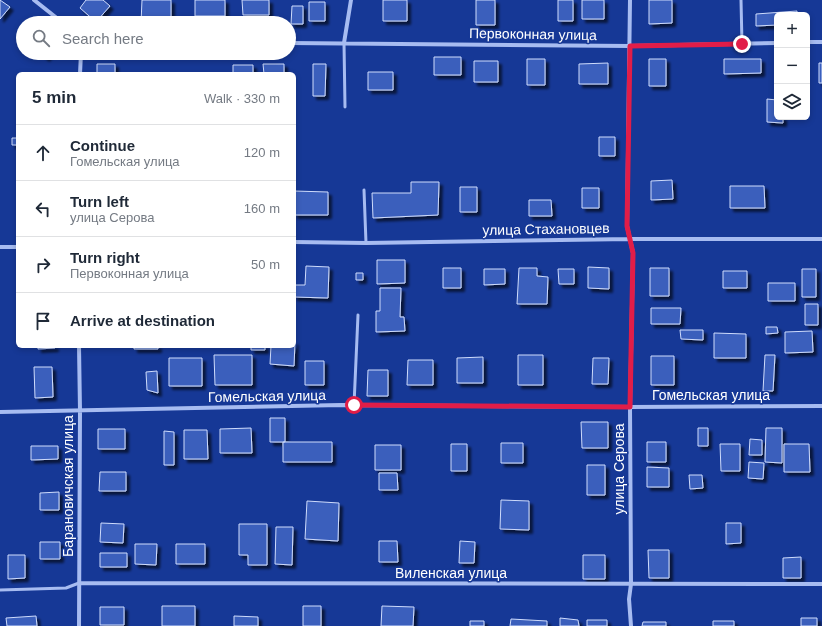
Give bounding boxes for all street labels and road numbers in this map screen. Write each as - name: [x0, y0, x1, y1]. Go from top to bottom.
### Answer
- street label: Первоконная улица: [469, 25, 597, 43]
- street label: улица Стахановцев: [482, 220, 610, 238]
- street label: Гомельская улица: [208, 387, 326, 405]
- street label: Гомельская улица: [652, 387, 770, 403]
- street label: Барановичская улица: [60, 415, 76, 557]
- street label: улица Серова: [611, 423, 627, 514]
- street label: Виленская улица: [395, 565, 507, 581]

